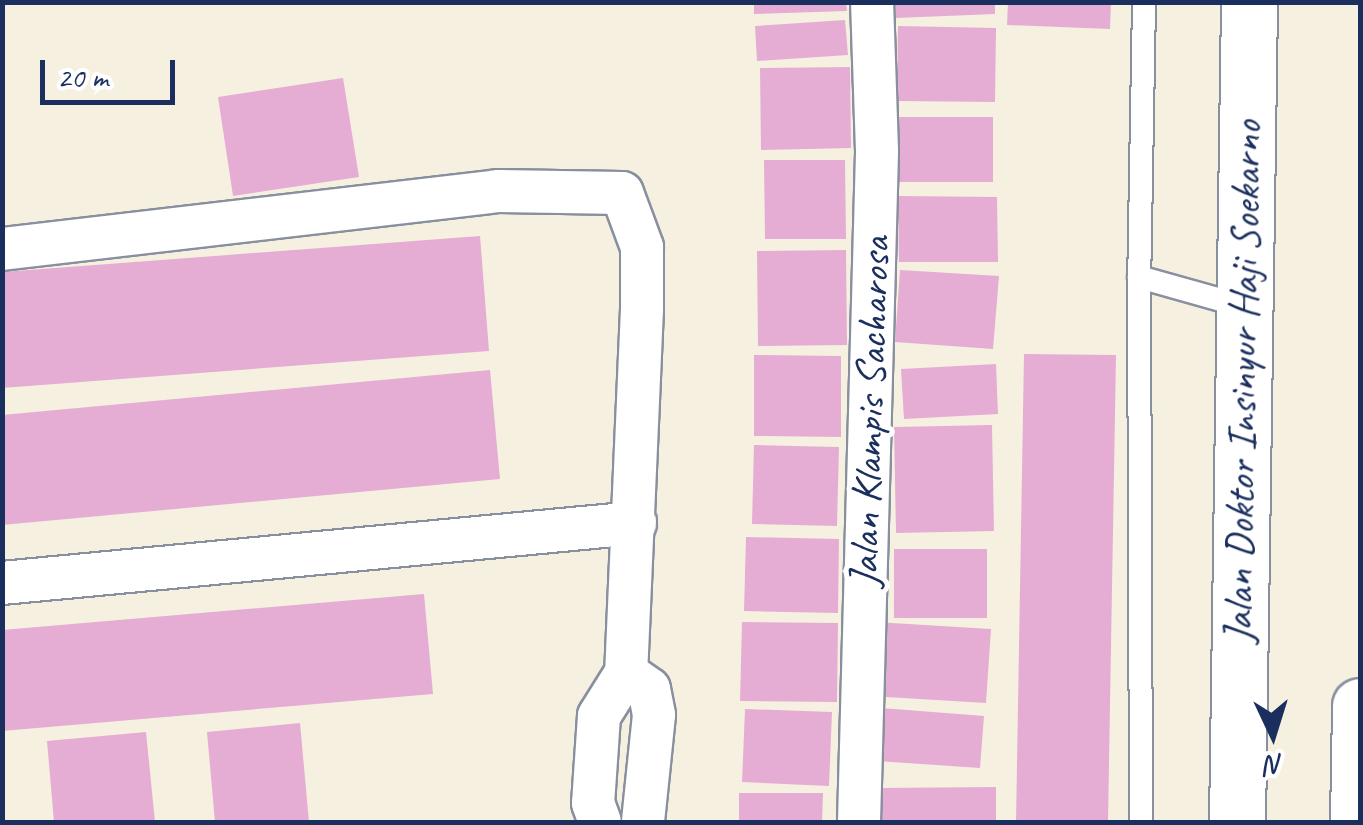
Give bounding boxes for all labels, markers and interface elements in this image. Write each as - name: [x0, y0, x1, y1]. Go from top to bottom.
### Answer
- scale bar: [45, 40, 180, 102]
- text: 20 m: [57, 58, 108, 96]
- street label: Jalan Doktor Insinyur Haji Soekarno: [1213, 120, 1273, 644]
- street label: Jalan Klampis Sacharosa: [839, 233, 901, 591]
- north arrow: [1223, 685, 1323, 785]
- text: N: [1265, 747, 1285, 783]

